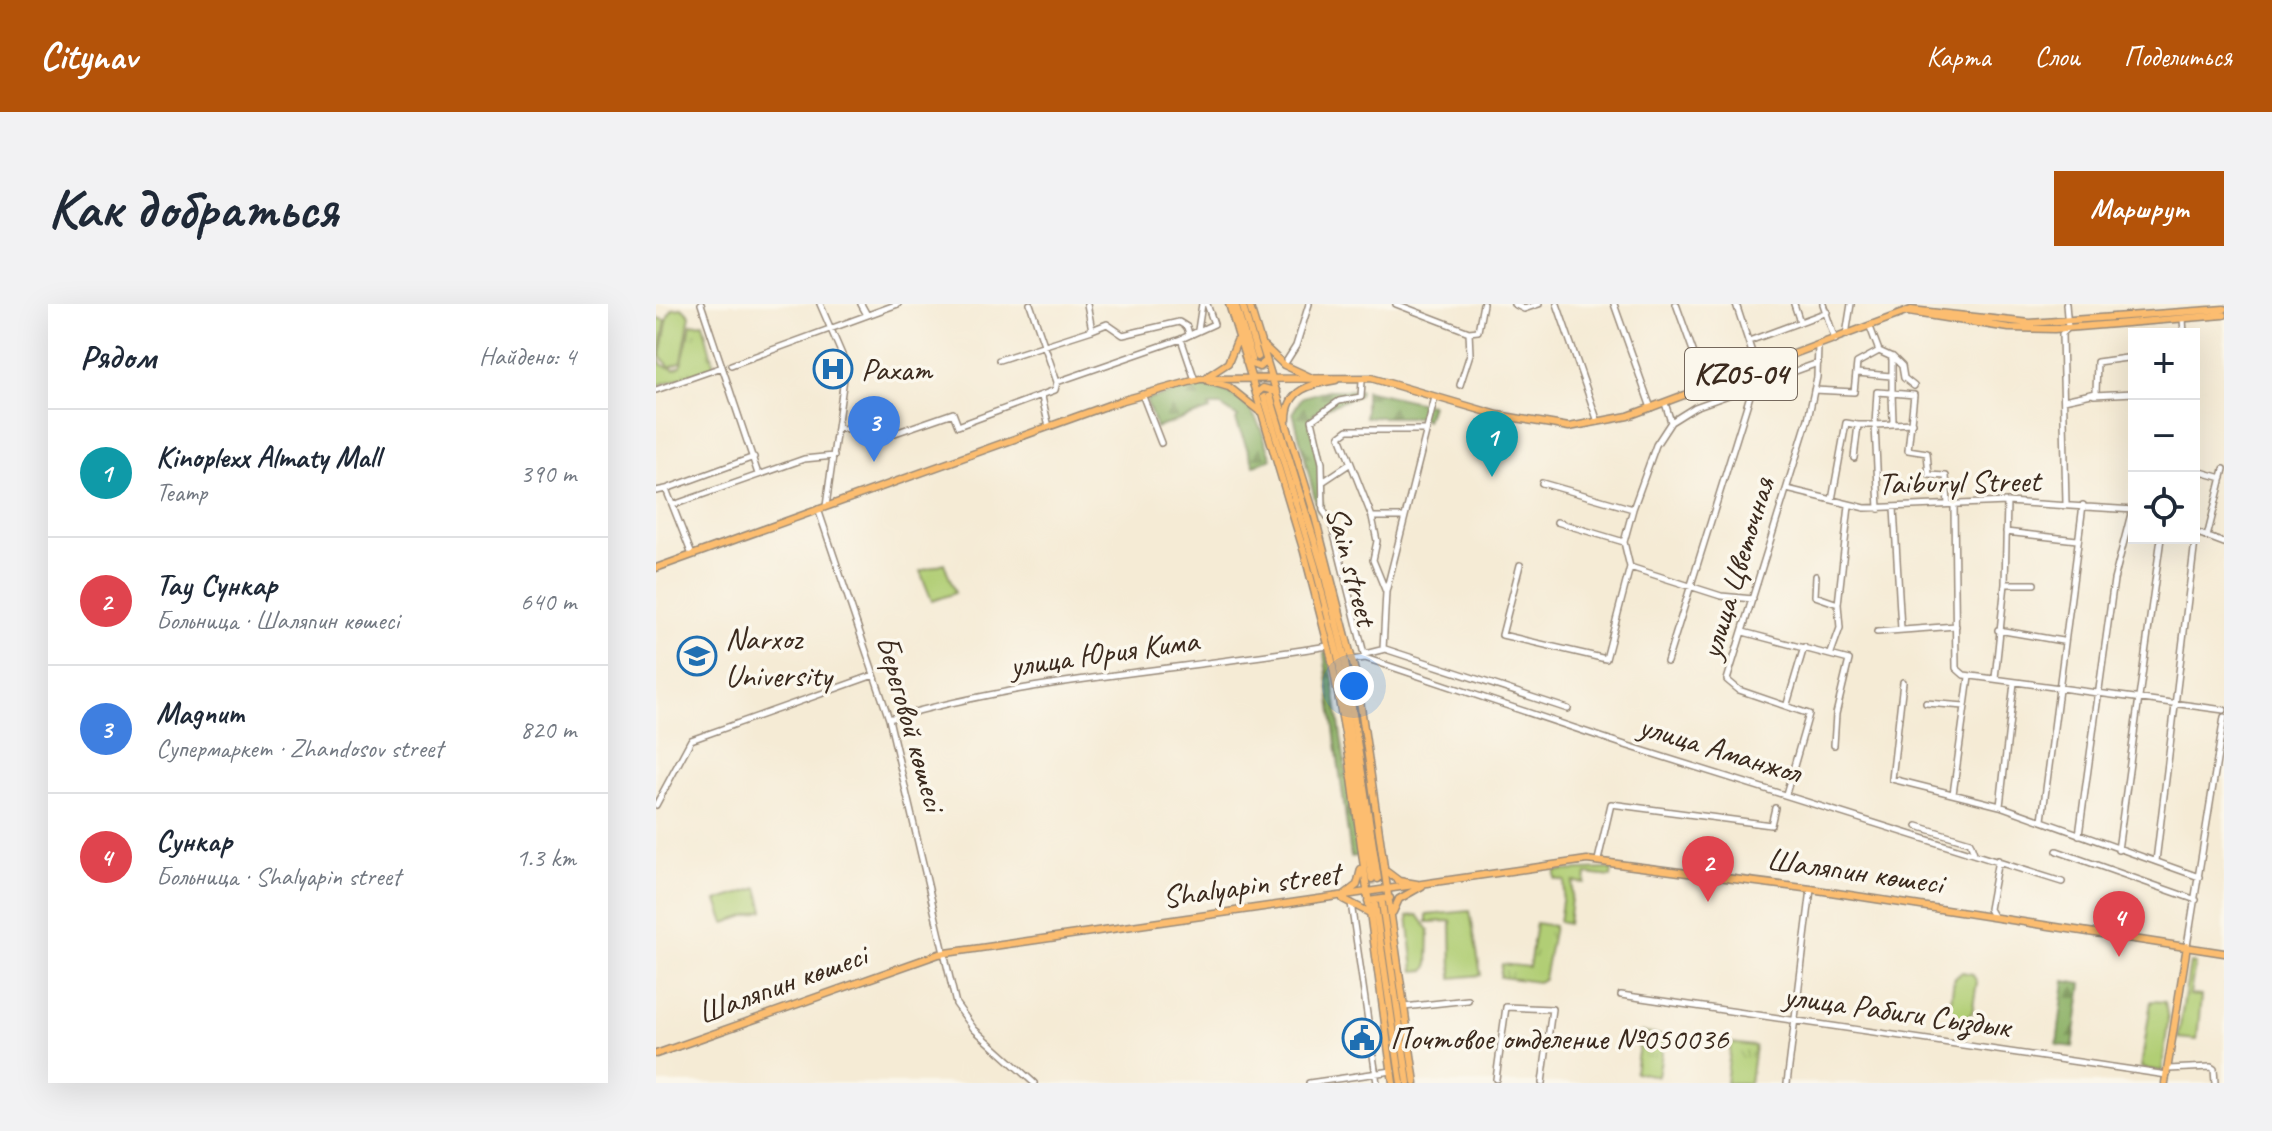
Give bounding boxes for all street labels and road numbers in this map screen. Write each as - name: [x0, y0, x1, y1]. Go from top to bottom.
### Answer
- road number: KZ05-04: [1685, 348, 1797, 400]
- street label: Taiburyl Street: [1878, 460, 2044, 504]
- street label: улица Цветочная: [1689, 471, 1784, 666]
- street label: Sain street: [1316, 502, 1388, 633]
- street label: улица Юрия Кима: [1005, 619, 1203, 687]
- street label: Береговой көшесі: [866, 630, 957, 819]
- street label: улица Аманжол: [1633, 704, 1808, 794]
- street label: Шаляпин көшесі: [1764, 838, 1950, 904]
- street label: Shalyapin street: [1160, 852, 1347, 918]
- street label: Шаляпин көшесі: [692, 933, 876, 1034]
- street label: улица Рабиги Сыздык: [1779, 975, 2016, 1048]

